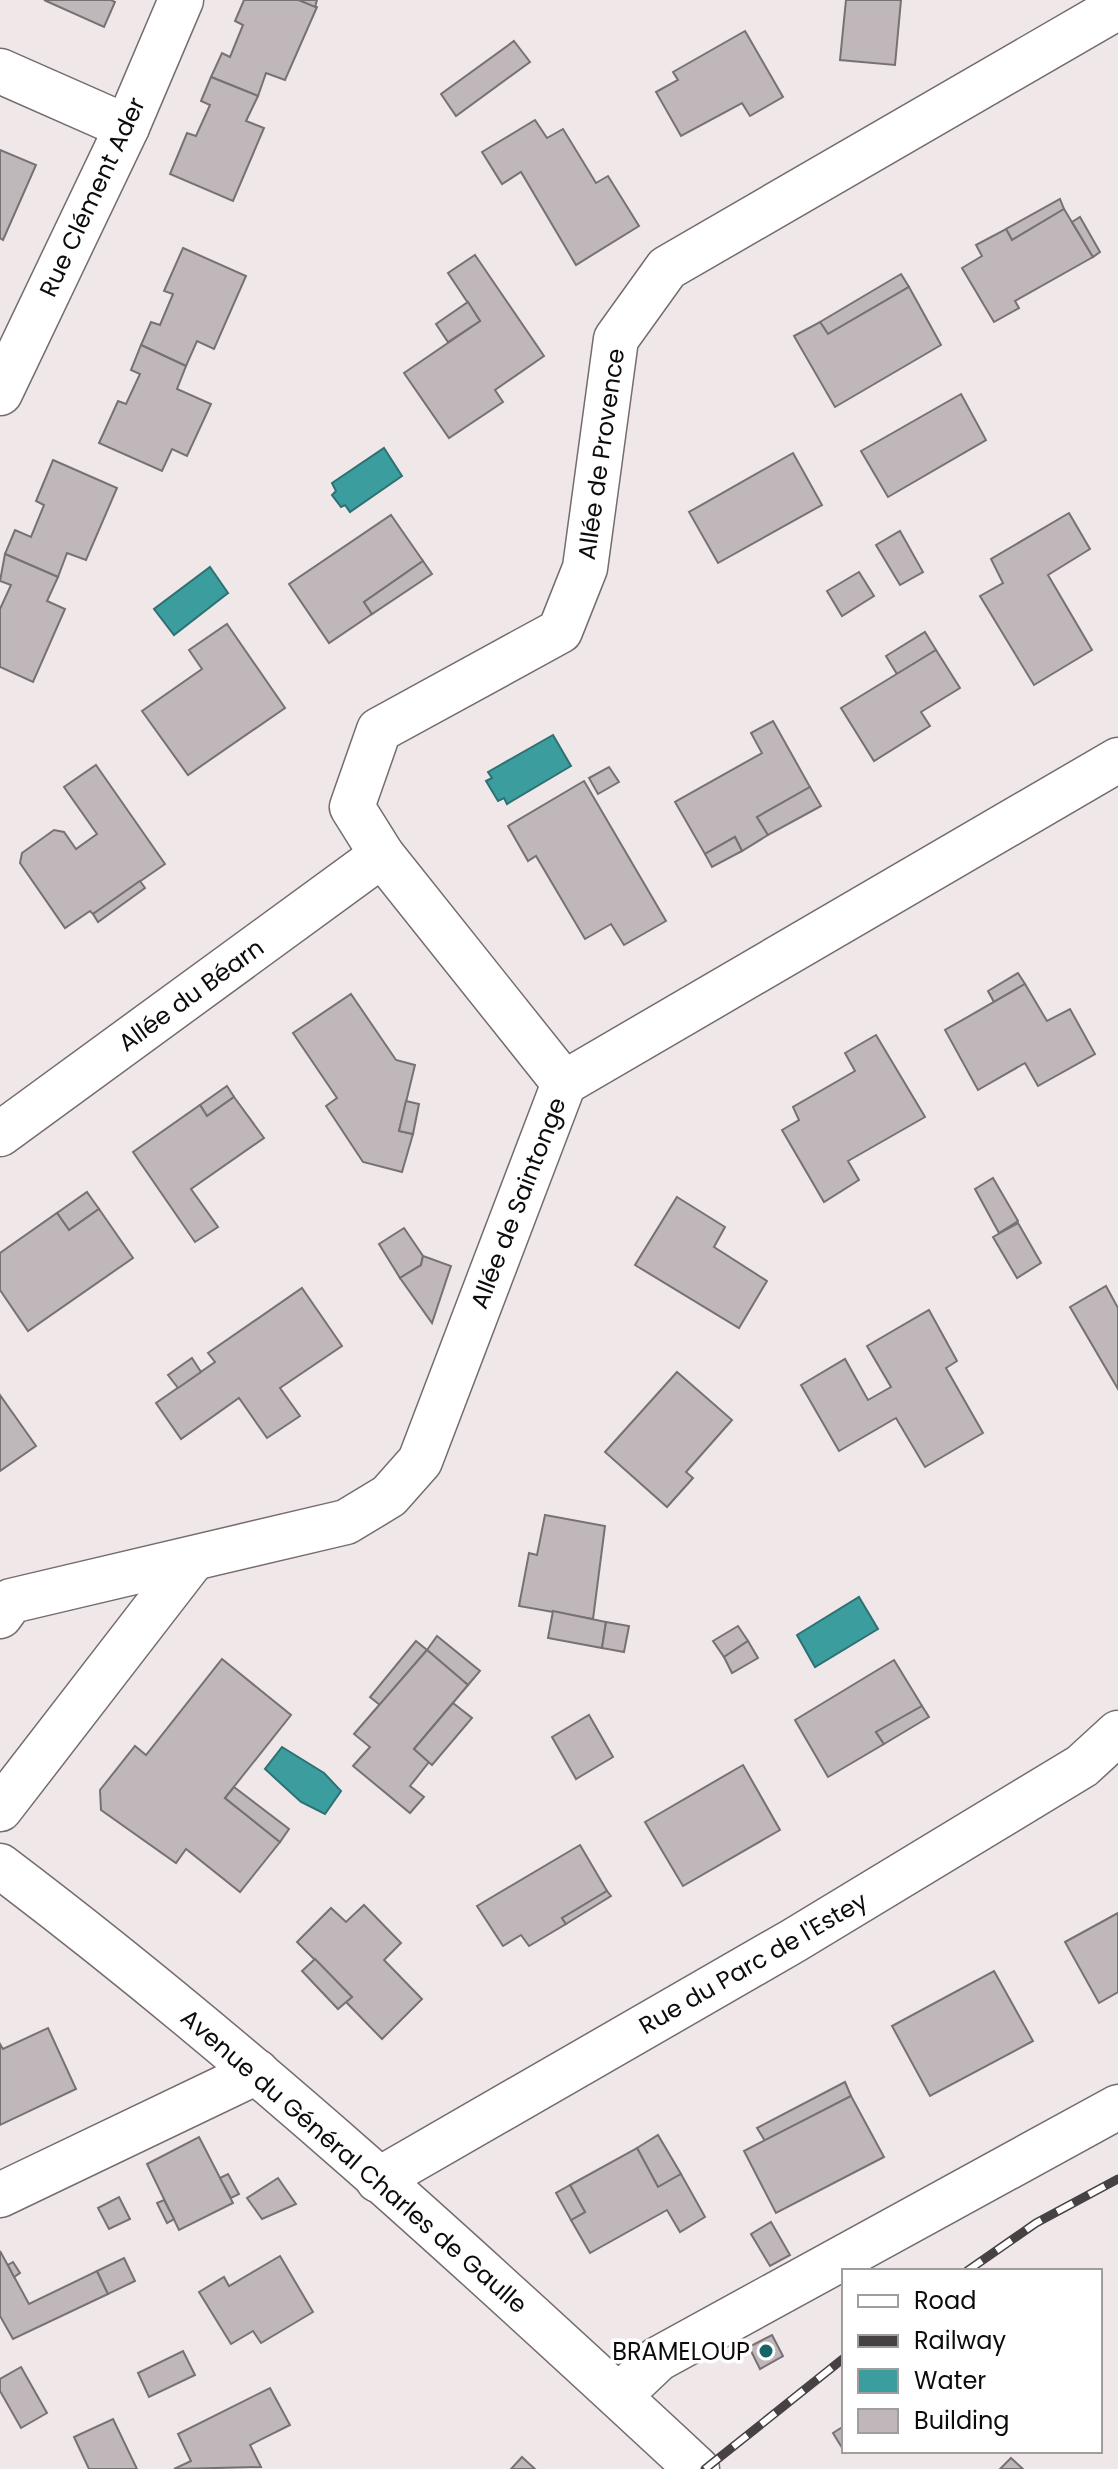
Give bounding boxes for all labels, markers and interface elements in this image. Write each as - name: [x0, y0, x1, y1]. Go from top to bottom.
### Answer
- street label: Rue Clément Ader: [31, 92, 153, 302]
- street label: Allée de Provence: [570, 346, 632, 562]
- street label: Allée du Béarn: [112, 931, 270, 1059]
- street label: Allée de Saintonge: [462, 1093, 574, 1313]
- street label: Rue du Parc de l'Estey: [633, 1884, 874, 2042]
- street label: Avenue du Général Charles de Gaulle: [174, 2001, 534, 2321]
- legend: [842, 2269, 1102, 2453]
- text: Road: [914, 2284, 976, 2317]
- text: Railway: [914, 2324, 1007, 2357]
- place label: BRAMELOUP: [612, 2335, 750, 2368]
- marker: BRAMELOUP: [757, 2342, 775, 2360]
- text: Water: [914, 2364, 986, 2397]
- text: Building: [914, 2404, 1010, 2437]

